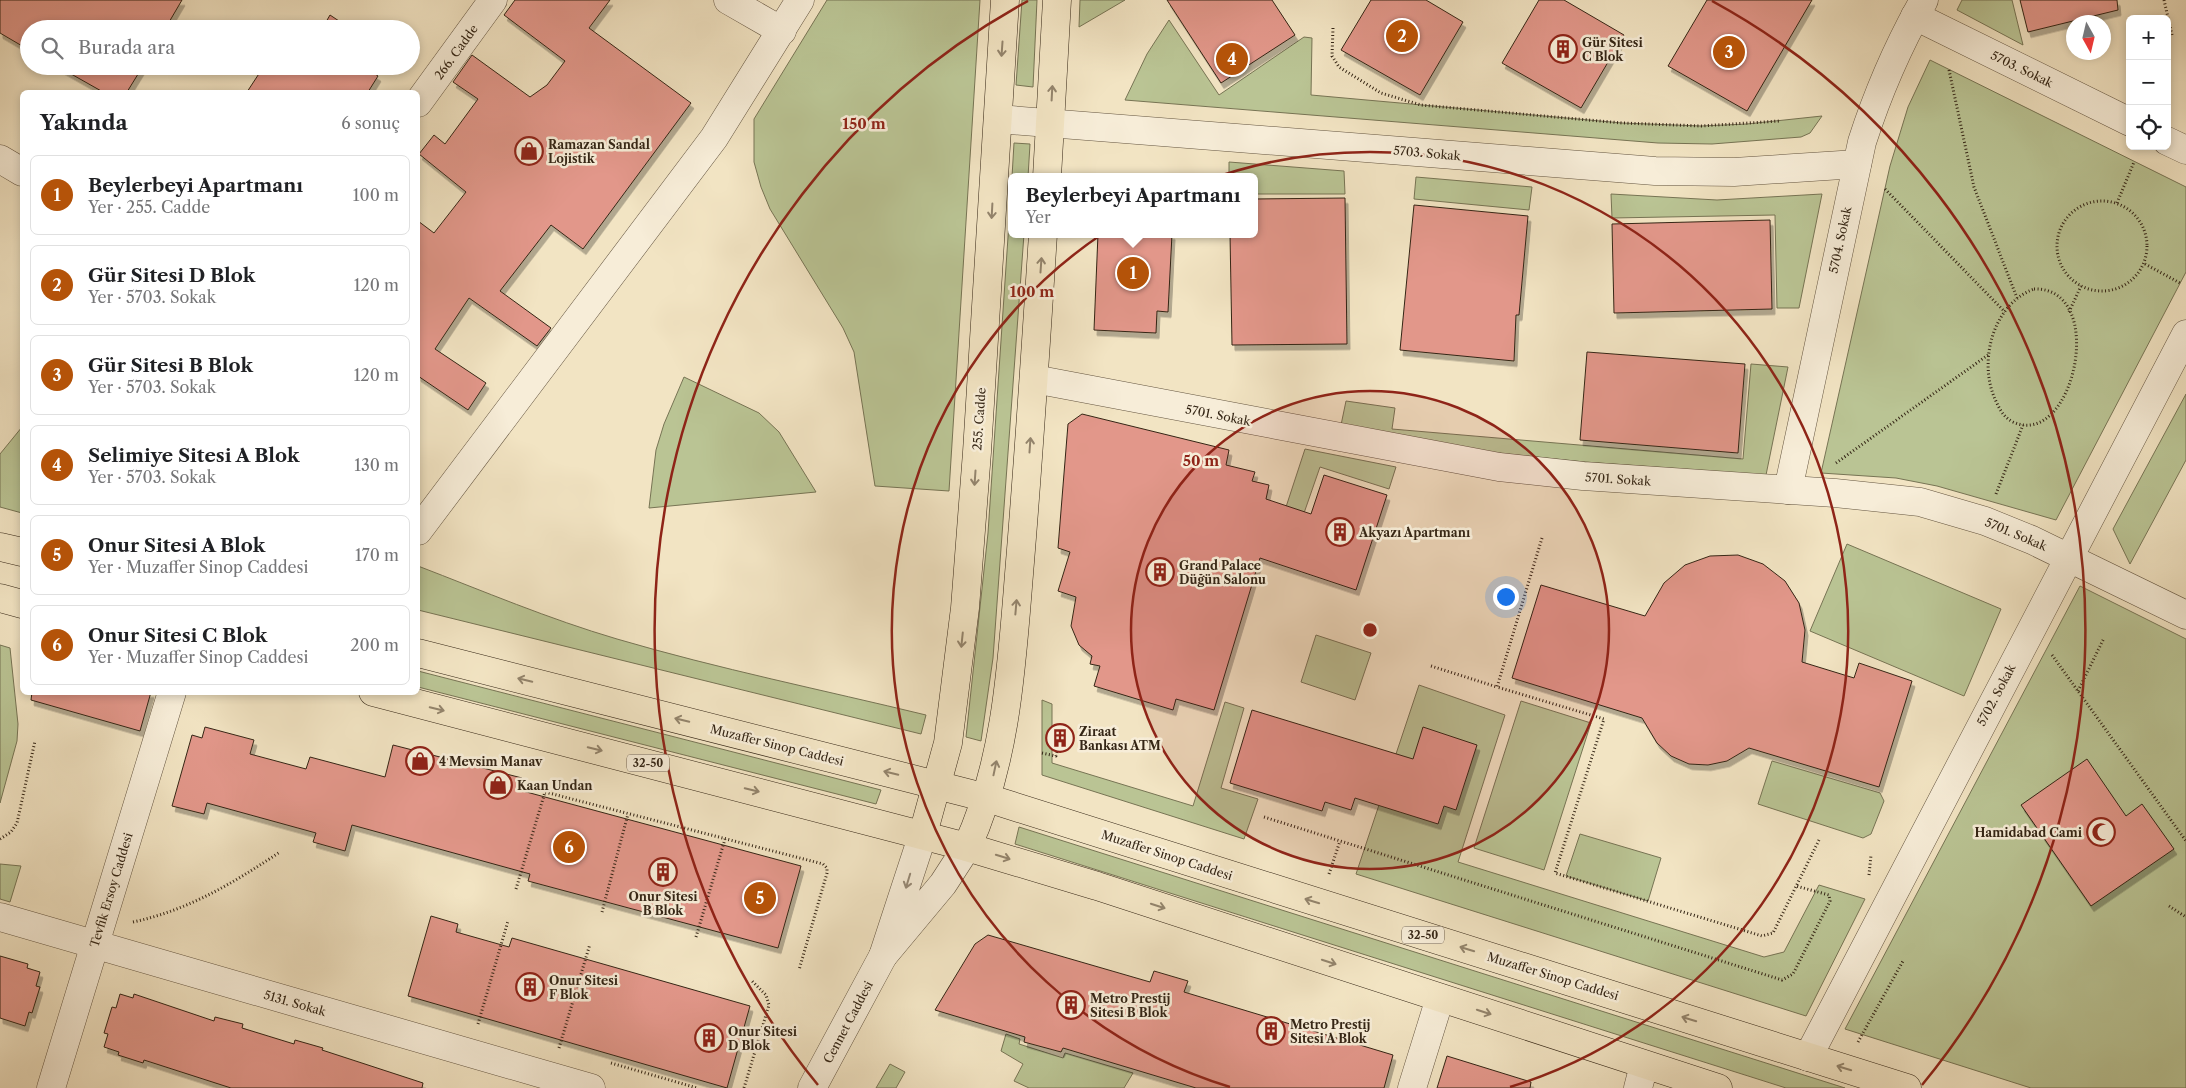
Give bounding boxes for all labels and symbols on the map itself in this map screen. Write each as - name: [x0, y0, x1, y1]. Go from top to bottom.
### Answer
- north arrow: [2066, 15, 2111, 60]
- pin: 2: [1386, 17, 1418, 55]
- street label: 266. Cadde: [431, 21, 481, 82]
- pin: 3: [1713, 33, 1745, 71]
- building icon: Gür Sitesi C Blok: [1548, 34, 1578, 64]
- place label: Gür Sitesi C Blok: [1582, 35, 1643, 64]
- one-way arrow: [997, 40, 1007, 56]
- pin: 4: [1216, 40, 1248, 78]
- street label: 5703. Sokak: [1988, 47, 2057, 91]
- one-way arrow: [1047, 85, 1056, 101]
- text: 150 m: [842, 114, 886, 133]
- shop icon: Ramazan Sandal Lojistik: [514, 136, 544, 166]
- place label: Ramazan Sandal Lojistik: [548, 137, 650, 166]
- street label: 5703. Sokak: [1393, 143, 1462, 164]
- one-way arrow: [987, 203, 996, 219]
- street label: 5704. Sokak: [1826, 204, 1855, 275]
- pin: 1: [1117, 254, 1149, 292]
- one-way arrow: [1037, 258, 1046, 274]
- text: 100 m: [1010, 282, 1054, 301]
- street label: 255. Cadde: [969, 387, 989, 451]
- street label: 5701. Sokak: [1184, 401, 1253, 429]
- one-way arrow: [1025, 437, 1034, 453]
- text: 50 m: [1183, 451, 1219, 470]
- street label: 5701. Sokak: [1585, 469, 1652, 489]
- one-way arrow: [971, 470, 980, 486]
- street label: 5701. Sokak: [1983, 514, 2050, 554]
- building icon: Akyazı Apartmanı: [1325, 517, 1355, 547]
- place label: Akyazı Apartmanı: [1358, 525, 1471, 540]
- building icon: Grand Palace Düğün Salonu: [1145, 557, 1175, 587]
- place label: Grand Palace Düğün Salonu: [1179, 558, 1266, 587]
- your location: [1493, 584, 1519, 610]
- one-way arrow: [1012, 599, 1021, 615]
- centre of rings: [1361, 621, 1379, 639]
- one-way arrow: [957, 631, 967, 647]
- street label: 5702. Sokak: [1973, 661, 2019, 728]
- one-way arrow: [517, 675, 533, 684]
- one-way arrow: [429, 705, 445, 714]
- one-way arrow: [675, 715, 691, 724]
- street label: Muzaffer Sinop Caddesi: [709, 721, 846, 769]
- building icon: Ziraat Bankası ATM: [1045, 723, 1075, 753]
- place label: Ziraat Bankası ATM: [1079, 724, 1161, 753]
- one-way arrow: [586, 745, 602, 754]
- shop icon: 4 Mevsim Manav: [405, 746, 435, 776]
- place label: 4 Mevsim Manav: [439, 754, 543, 769]
- road number: 32-50: [627, 754, 669, 771]
- one-way arrow: [991, 760, 1000, 776]
- one-way arrow: [883, 768, 899, 778]
- shop icon: Kaan Undan: [483, 770, 513, 800]
- place label: Kaan Undan: [517, 778, 593, 793]
- one-way arrow: [744, 785, 760, 795]
- mosque icon: Hamidabad Cami: [2086, 817, 2116, 847]
- place label: Hamidabad Cami: [1974, 825, 2083, 840]
- street label: Muzaffer Sinop Caddesi: [1100, 827, 1235, 883]
- pin: 6: [553, 828, 585, 866]
- street label: Tevfik Ersoy Caddesi: [86, 831, 136, 949]
- one-way arrow: [995, 853, 1011, 863]
- building icon: Onur Sitesi B Blok: [648, 857, 678, 887]
- one-way arrow: [902, 872, 912, 888]
- pin: 5: [744, 879, 776, 917]
- place label: Onur Sitesi B Blok: [629, 889, 698, 918]
- one-way arrow: [1305, 895, 1321, 905]
- one-way arrow: [1150, 902, 1165, 911]
- road number: 32-50: [1402, 926, 1444, 944]
- one-way arrow: [1460, 944, 1476, 954]
- street label: Muzaffer Sinop Caddesi: [1485, 949, 1621, 1003]
- one-way arrow: [1321, 957, 1337, 967]
- building icon: Onur Sitesi F Blok: [515, 972, 545, 1002]
- place label: Onur Sitesi F Blok: [549, 973, 619, 1002]
- street label: Cennet Caddesi: [820, 978, 876, 1066]
- street label: 5131. Sokak: [262, 987, 329, 1019]
- building icon: Metro Prestij Sitesi B Blok: [1056, 990, 1086, 1020]
- place label: Metro Prestij Sitesi B Blok: [1090, 991, 1171, 1020]
- one-way arrow: [1475, 1008, 1491, 1017]
- one-way arrow: [1682, 1014, 1698, 1023]
- building icon: Metro Prestij Sitesi A Blok: [1256, 1016, 1286, 1046]
- place label: Metro Prestij Sitesi A Blok: [1290, 1017, 1371, 1046]
- building icon: Onur Sitesi D Blok: [694, 1023, 724, 1053]
- place label: Onur Sitesi D Blok: [728, 1024, 798, 1053]
- one-way arrow: [1837, 1063, 1853, 1072]

